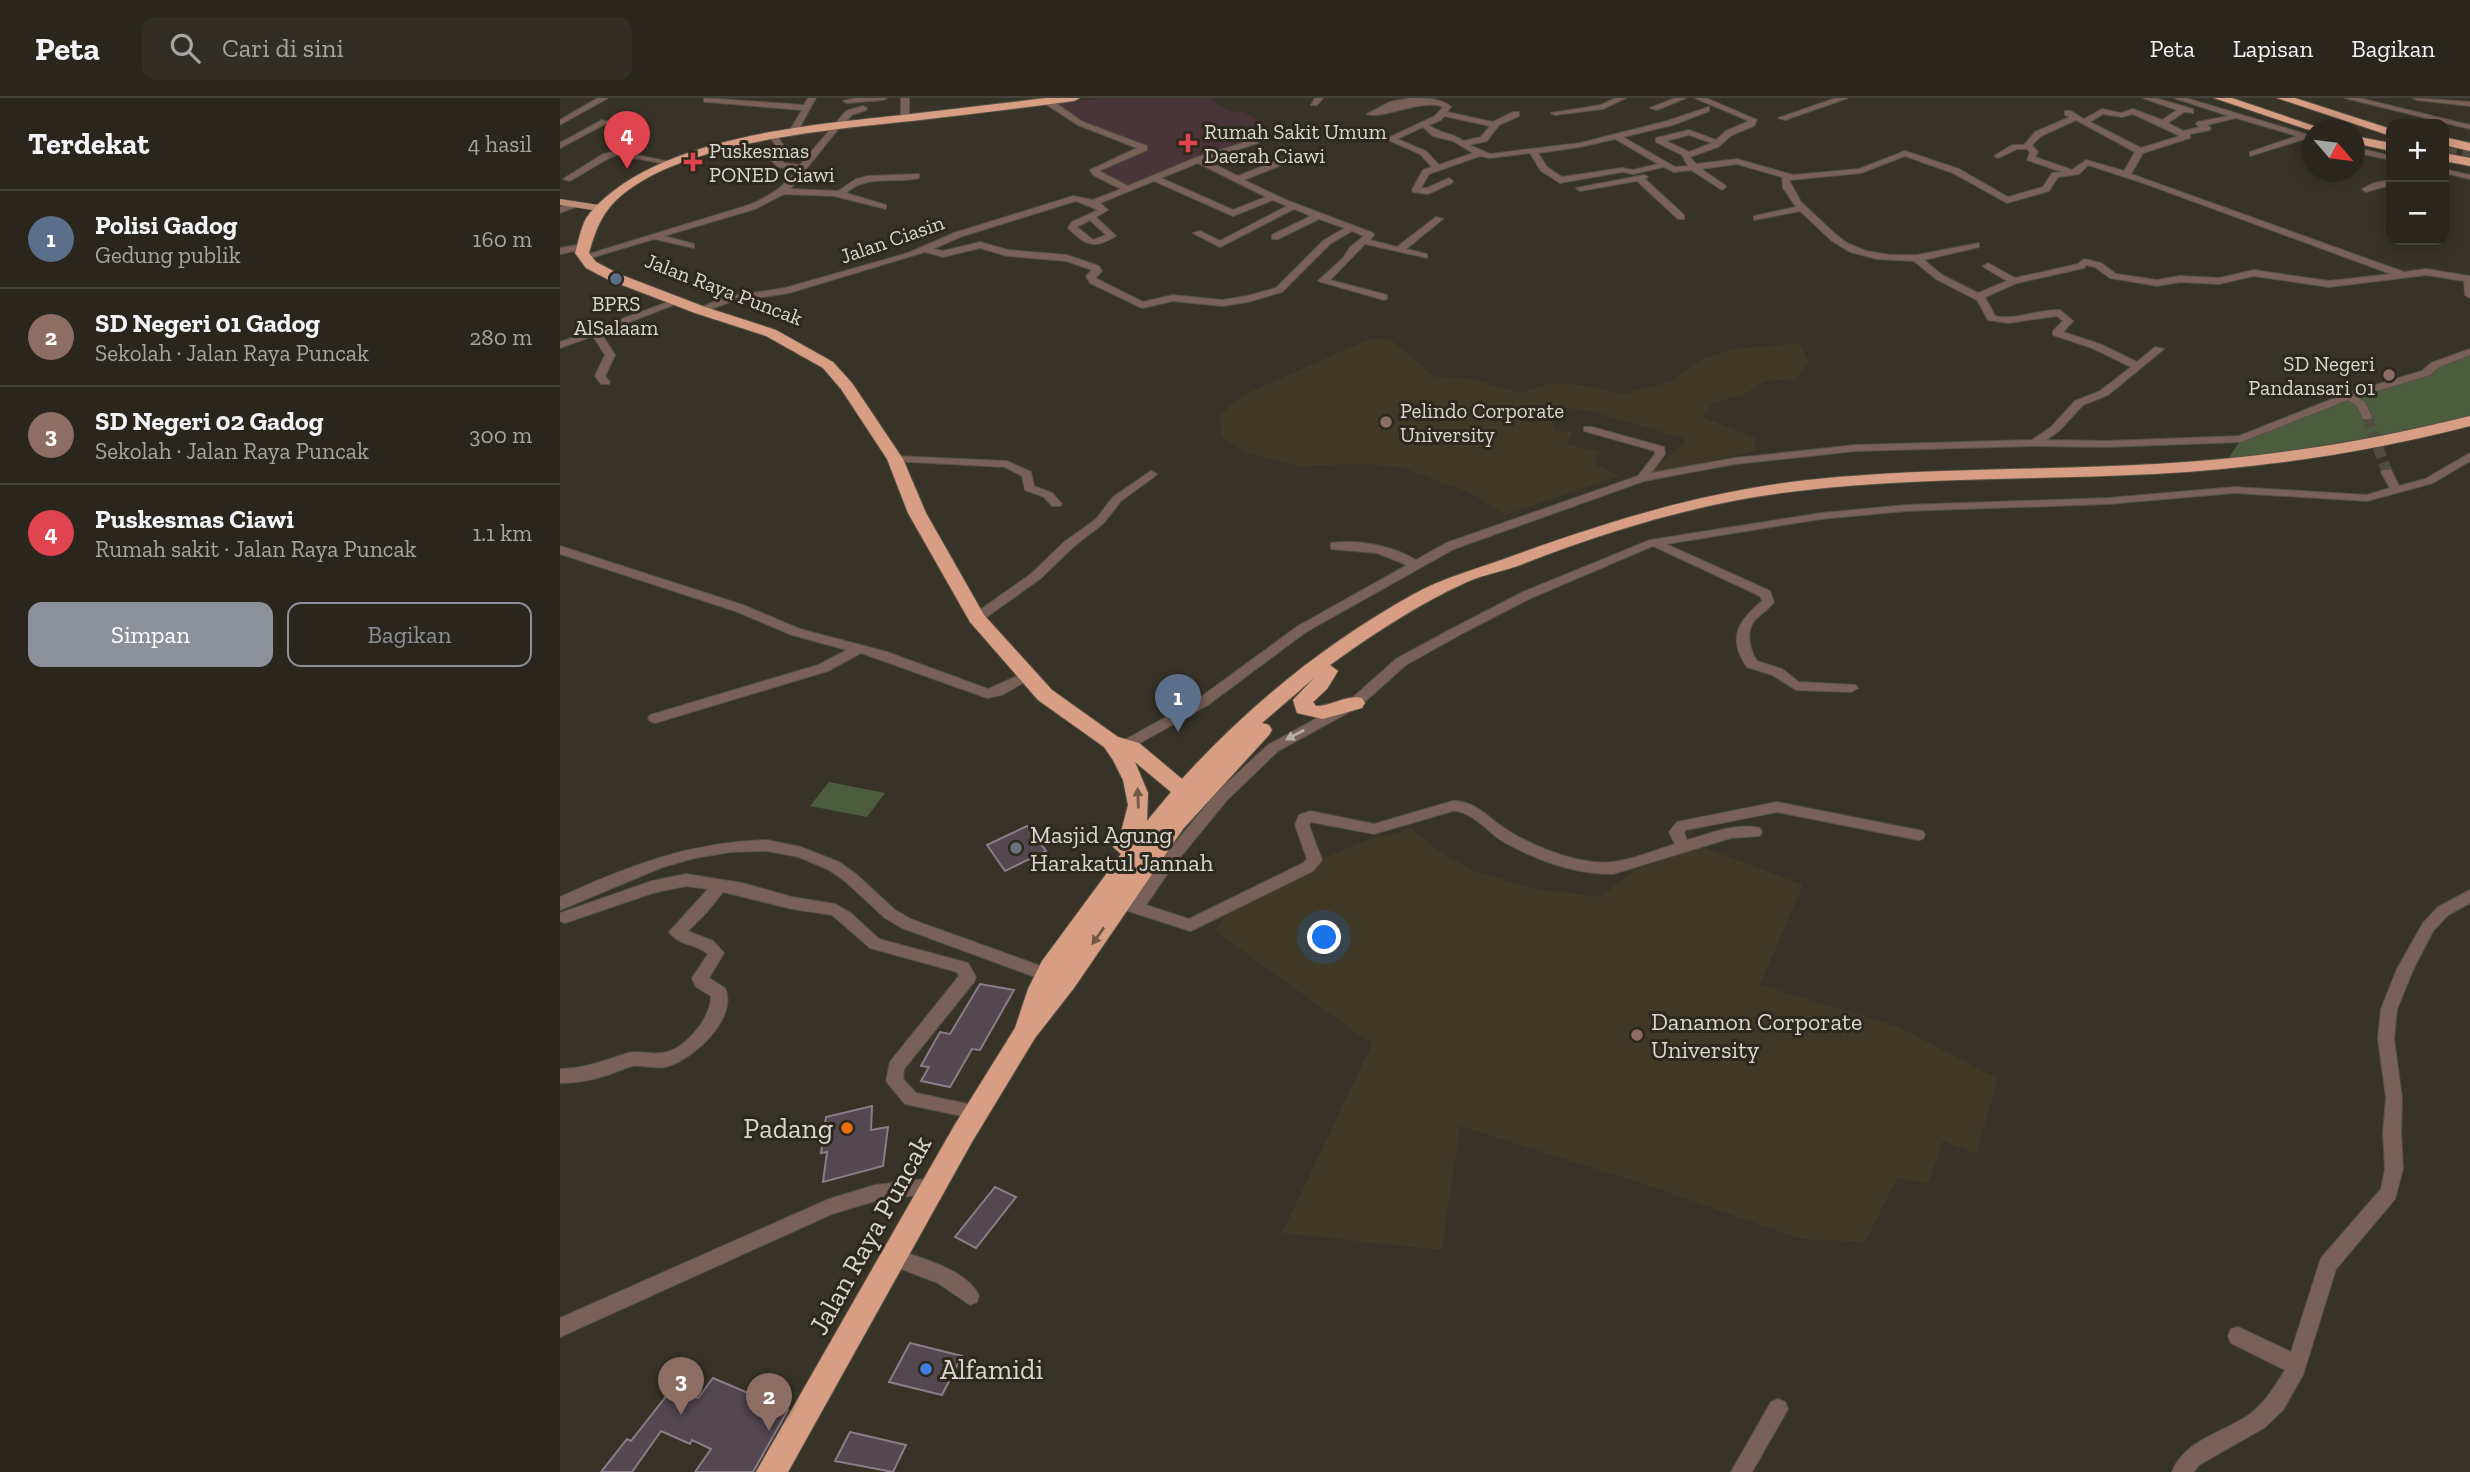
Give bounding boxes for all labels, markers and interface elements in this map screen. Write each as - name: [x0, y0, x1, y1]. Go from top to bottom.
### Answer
- search box: [142, 17, 632, 80]
- text: Peta: [35, 29, 100, 68]
- icon: search: [166, 29, 204, 67]
- text: Cari di sini: [222, 32, 344, 64]
- text: Peta: [2150, 34, 2195, 63]
- text: Lapisan: [2233, 34, 2313, 63]
- text: Bagikan: [2351, 34, 2435, 63]
- pin: 4: [604, 111, 650, 169]
- place label: Rumah Sakit Umum Daerah Ciawi: [1204, 119, 1387, 168]
- north arrow: [2302, 119, 2365, 182]
- map controls: [2386, 119, 2449, 245]
- button: +: [2386, 119, 2449, 182]
- text: Terdekat: [28, 126, 149, 162]
- text: 4 hasil: [468, 130, 532, 158]
- marker: Rumah Sakit Umum Daerah Ciawi: [1178, 133, 1198, 153]
- place label: Puskesmas PONED Ciawi: [709, 138, 835, 187]
- marker: Puskesmas PONED Ciawi: [683, 152, 703, 172]
- button: −: [2386, 182, 2449, 245]
- text: Polisi Gadog: [95, 209, 238, 241]
- street label: Jalan Ciasin: [837, 210, 947, 268]
- text: 1: [46, 225, 56, 253]
- text: 160 m: [473, 225, 532, 253]
- text: Gedung publik: [95, 241, 241, 269]
- street label: Jalan Raya Puncak: [642, 247, 806, 331]
- marker: BPRS AlSalaam: [608, 271, 624, 287]
- place label: BPRS AlSalaam: [574, 291, 658, 340]
- text: SD Negeri 01 Gadog: [95, 307, 320, 339]
- text: 2: [45, 323, 57, 351]
- text: 280 m: [469, 323, 532, 351]
- text: Sekolah · Jalan Raya Puncak: [95, 339, 369, 367]
- place label: SD Negeri Pandansari 01: [2248, 351, 2375, 400]
- marker: SD Negeri Pandansari 01: [2381, 367, 2397, 383]
- place label: Pelindo Corporate University: [1400, 398, 1564, 447]
- text: SD Negeri 02 Gadog: [95, 405, 323, 437]
- marker: Pelindo Corporate University: [1378, 414, 1394, 430]
- text: 3: [45, 421, 57, 449]
- text: 300 m: [469, 421, 532, 449]
- text: Sekolah · Jalan Raya Puncak: [95, 437, 369, 465]
- text: Puskesmas Ciawi: [95, 503, 294, 535]
- text: 4: [44, 519, 58, 547]
- text: 1.1 km: [472, 519, 532, 547]
- text: Rumah sakit · Jalan Raya Puncak: [95, 535, 417, 563]
- button: Simpan: [28, 602, 273, 667]
- button: Bagikan: [287, 602, 532, 667]
- pin: 1: [1155, 674, 1201, 732]
- one-way arrow: [1285, 729, 1304, 741]
- one-way arrow: [1132, 787, 1143, 809]
- place label: Masjid Agung Harakatul Jannah: [1030, 820, 1214, 877]
- marker: Masjid Agung Harakatul Jannah: [1008, 840, 1024, 856]
- your location: [1307, 920, 1341, 954]
- one-way arrow: [1092, 926, 1105, 945]
- place label: Danamon Corporate University: [1651, 1007, 1862, 1064]
- marker: Danamon Corporate University: [1629, 1027, 1645, 1043]
- place label: Padang: [743, 1112, 833, 1145]
- marker: Padang: [839, 1120, 855, 1136]
- street label: Jalan Raya Puncak: [802, 1129, 938, 1340]
- place label: Alfamidi: [940, 1353, 1043, 1386]
- pin: 3: [658, 1357, 704, 1415]
- marker: Alfamidi: [918, 1361, 934, 1377]
- pin: 2: [746, 1373, 792, 1431]

